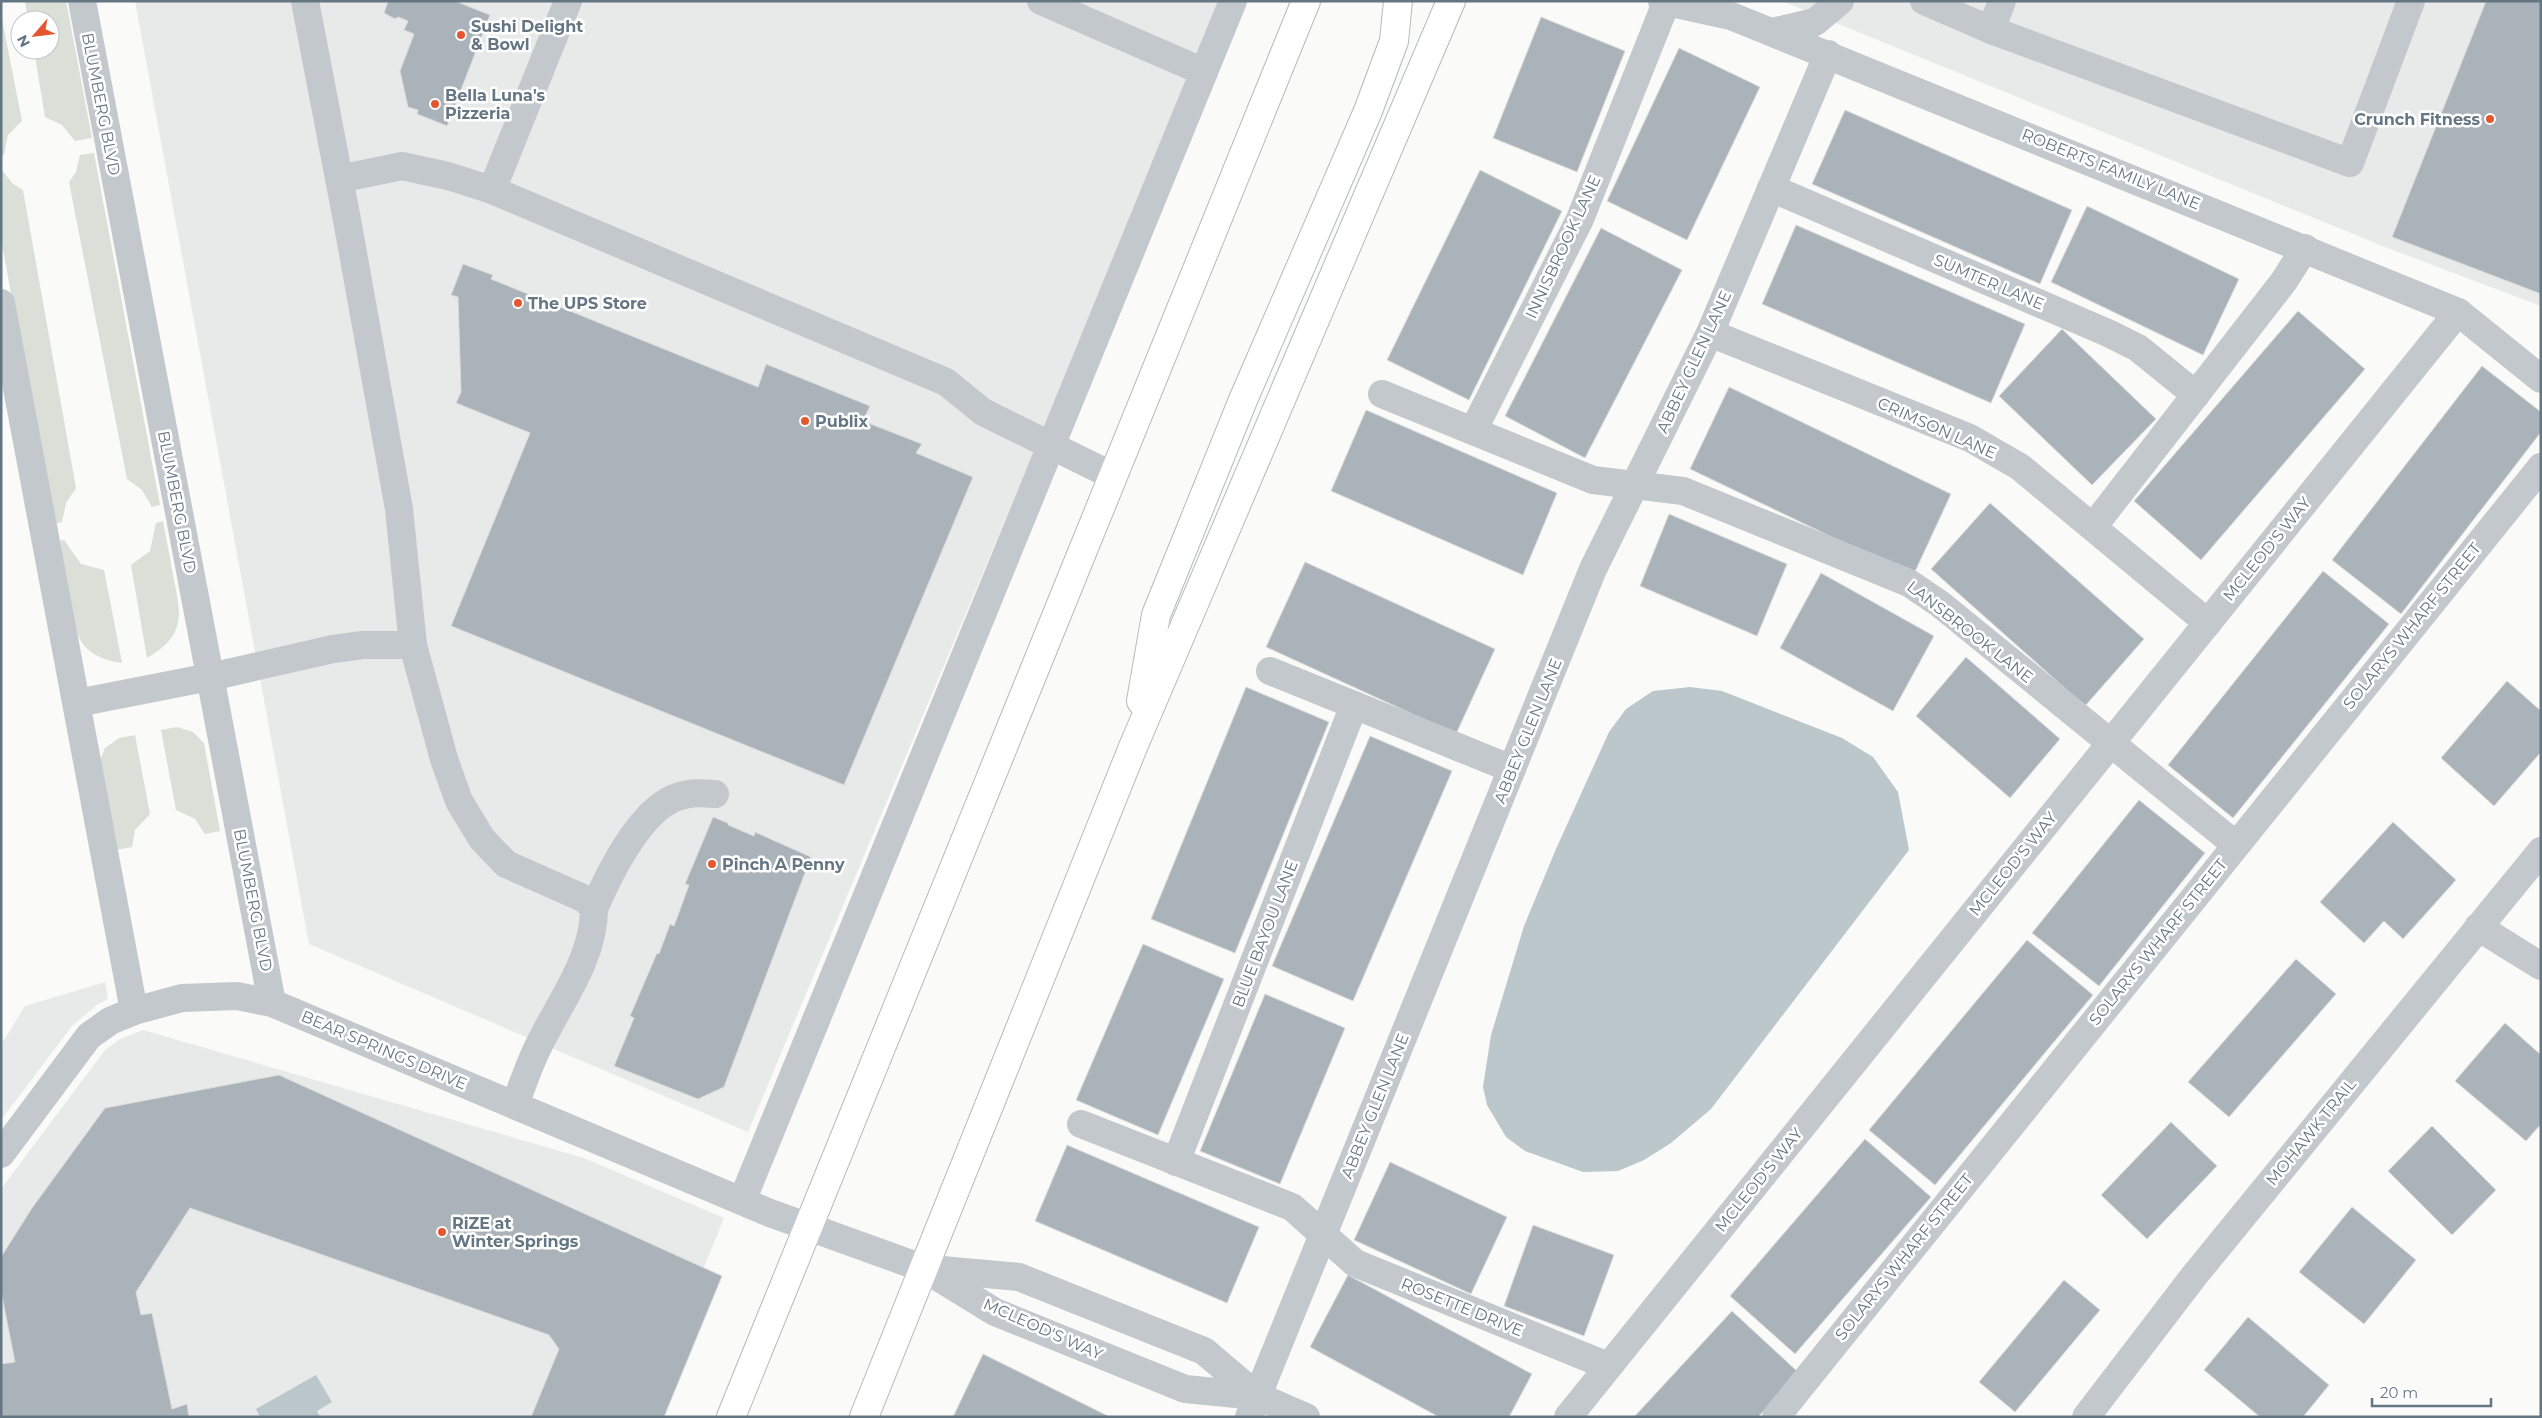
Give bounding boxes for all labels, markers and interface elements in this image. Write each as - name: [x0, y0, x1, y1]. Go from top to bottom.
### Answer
- north arrow: [10, 10, 60, 60]
- place label: Sushi Delight & Bowl: [471, 17, 583, 54]
- marker: Sushi Delight & Bowl: [455, 29, 467, 41]
- street label: BLUMBERG BLVD: [78, 31, 124, 177]
- text: N: [13, 32, 34, 50]
- place label: Bella Luna's Pizzeria: [445, 86, 546, 123]
- marker: Bella Luna's Pizzeria: [429, 98, 441, 110]
- place label: Crunch Fitness: [2354, 110, 2480, 129]
- marker: Crunch Fitness: [2484, 113, 2496, 125]
- street label: ROBERTS FAMILY LANE: [2019, 124, 2203, 214]
- street label: INNISBROOK LANE: [1521, 172, 1605, 322]
- street label: SUMTER LANE: [1931, 250, 2047, 314]
- street label: ABBEY GLEN LANE: [1653, 288, 1735, 436]
- place label: The UPS Store: [528, 294, 647, 313]
- marker: The UPS Store: [512, 297, 524, 309]
- street label: CRIMSON LANE: [1875, 393, 1999, 463]
- place label: Publix: [815, 412, 868, 431]
- marker: Publix: [799, 415, 811, 427]
- street label: BLUMBERG BLVD: [154, 429, 200, 575]
- street label: MCLEOD'S WAY: [2219, 492, 2315, 605]
- street label: SOLARYS WHARF STREET: [2339, 538, 2485, 713]
- street label: LANSBROOK LANE: [1903, 577, 2037, 687]
- street label: ABBEY GLEN LANE: [1490, 656, 1566, 806]
- street label: MCLEOD'S WAY: [1965, 807, 2061, 920]
- street label: BLUMBERG BLVD: [230, 827, 276, 973]
- street label: SOLARYS WHARF STREET: [2085, 854, 2231, 1029]
- place label: Pinch A Penny: [722, 855, 845, 874]
- marker: Pinch A Penny: [706, 858, 718, 870]
- street label: BLUE BAYOU LANE: [1228, 858, 1302, 1010]
- street label: BEAR SPRINGS DRIVE: [298, 1006, 470, 1094]
- street label: ABBEY GLEN LANE: [1337, 1031, 1413, 1181]
- street label: MOHAWK TRAIL: [2262, 1074, 2360, 1189]
- street label: MCLEOD'S WAY: [1711, 1123, 1807, 1236]
- street label: SOLARYS WHARF STREET: [1831, 1169, 1977, 1344]
- place label: RiZE at Winter Springs: [452, 1214, 579, 1251]
- marker: RiZE at Winter Springs: [436, 1226, 448, 1238]
- street label: ROSETTE DRIVE: [1398, 1274, 1526, 1340]
- street label: MCLEOD'S WAY: [980, 1294, 1106, 1364]
- scale bar: [2372, 1376, 2491, 1408]
- text: 20 m: [2380, 1383, 2418, 1402]

